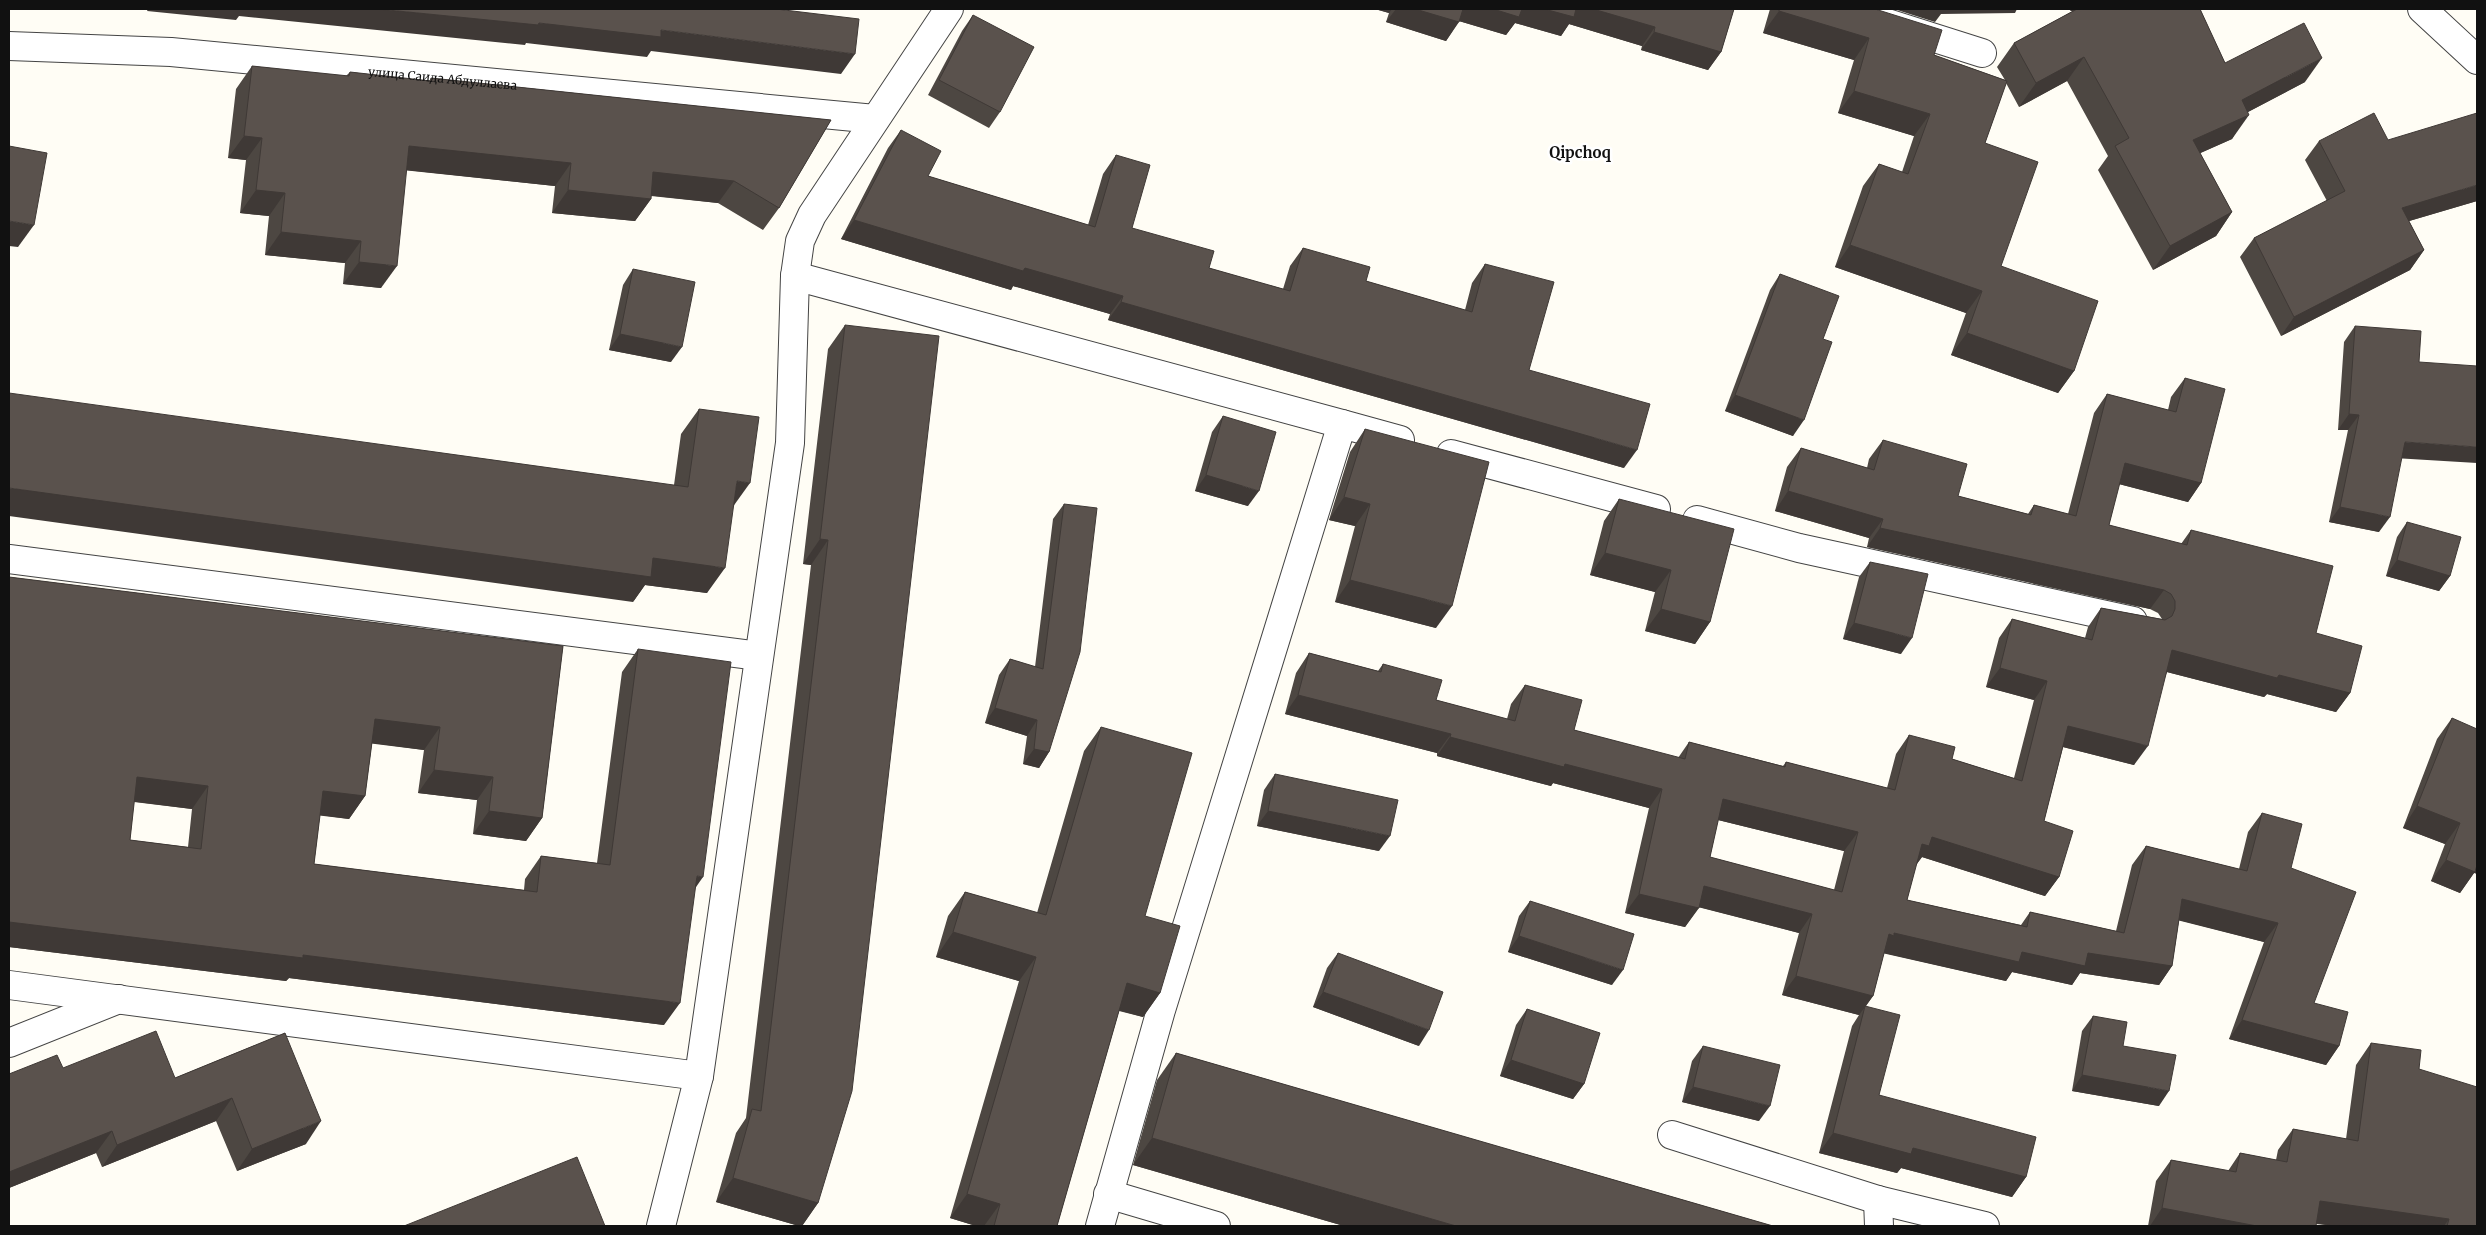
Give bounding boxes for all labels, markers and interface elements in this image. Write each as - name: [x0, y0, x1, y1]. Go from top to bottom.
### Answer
- street label: улица Саида Абдуллаева: [368, 63, 518, 92]
- district label: Qipchoq: [1549, 143, 1612, 162]

